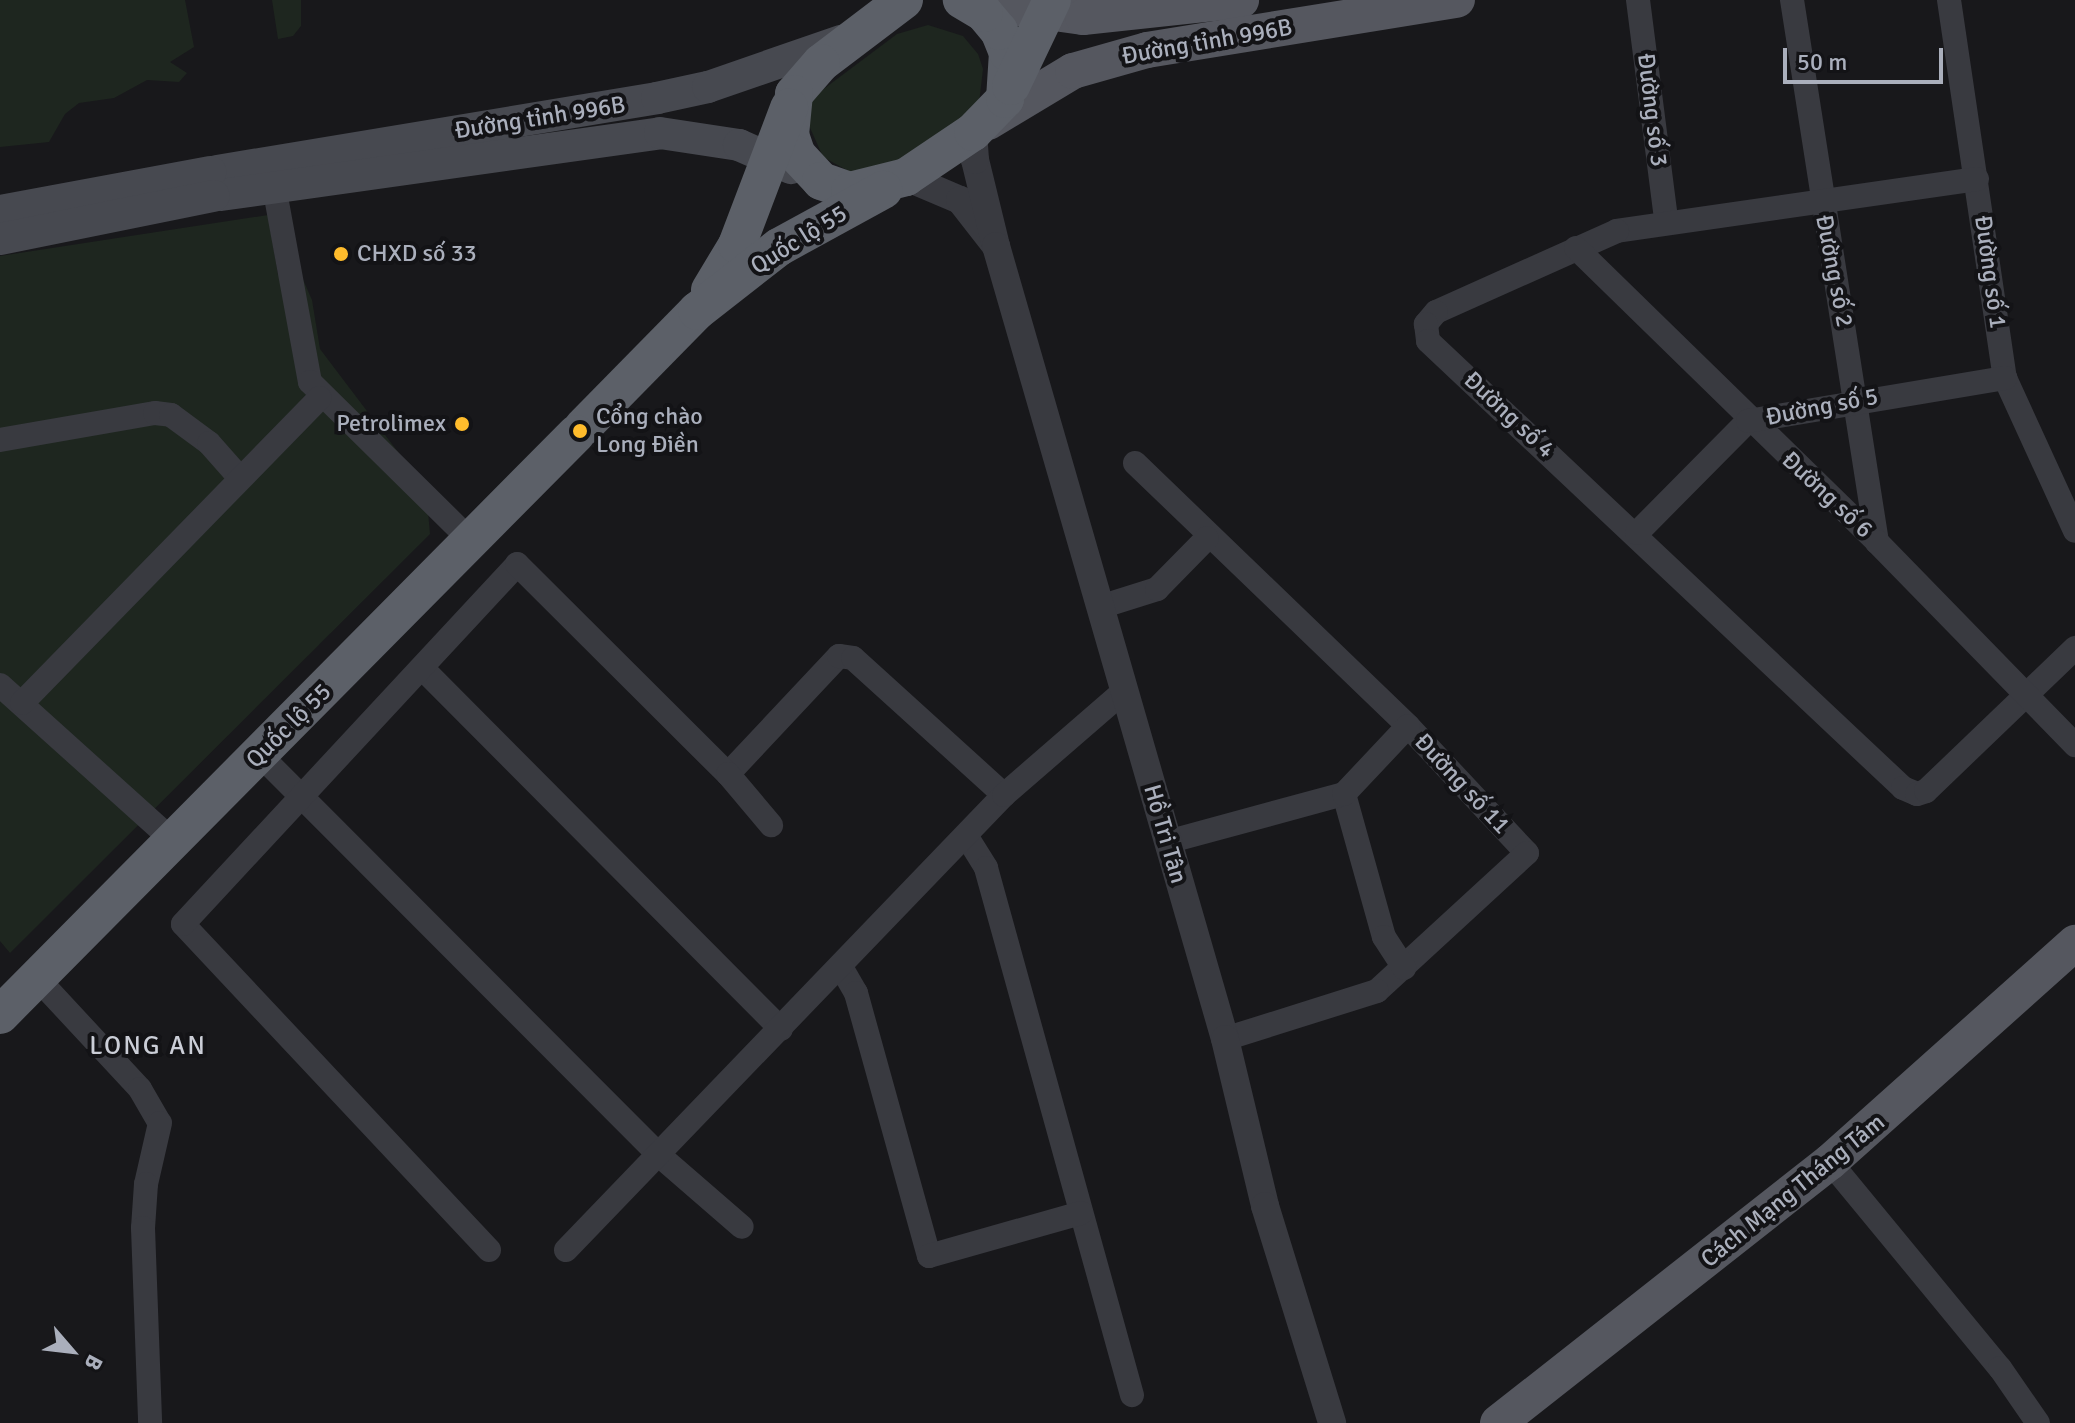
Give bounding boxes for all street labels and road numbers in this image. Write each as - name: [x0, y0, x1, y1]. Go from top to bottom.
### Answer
- street label: Đường tỉnh 996B: [1119, 13, 1295, 71]
- street label: Đường số 3: [1631, 52, 1673, 168]
- street label: Đường tỉnh 996B: [452, 90, 628, 146]
- street label: Quốc lộ 55: [745, 199, 853, 281]
- street label: Đường số 2: [1809, 212, 1859, 330]
- street label: Đường số 1: [1968, 214, 2012, 330]
- street label: Đường số 4: [1458, 366, 1560, 464]
- street label: Đường số 5: [1763, 382, 1881, 432]
- street label: Đường số 6: [1776, 446, 1878, 544]
- street label: Quốc lộ 55: [241, 678, 337, 774]
- street label: Đường số 11: [1408, 728, 1516, 840]
- street label: Hồ Tri Tân: [1137, 781, 1193, 887]
- street label: Cách Mạng Tháng Tám: [1695, 1108, 1891, 1274]

